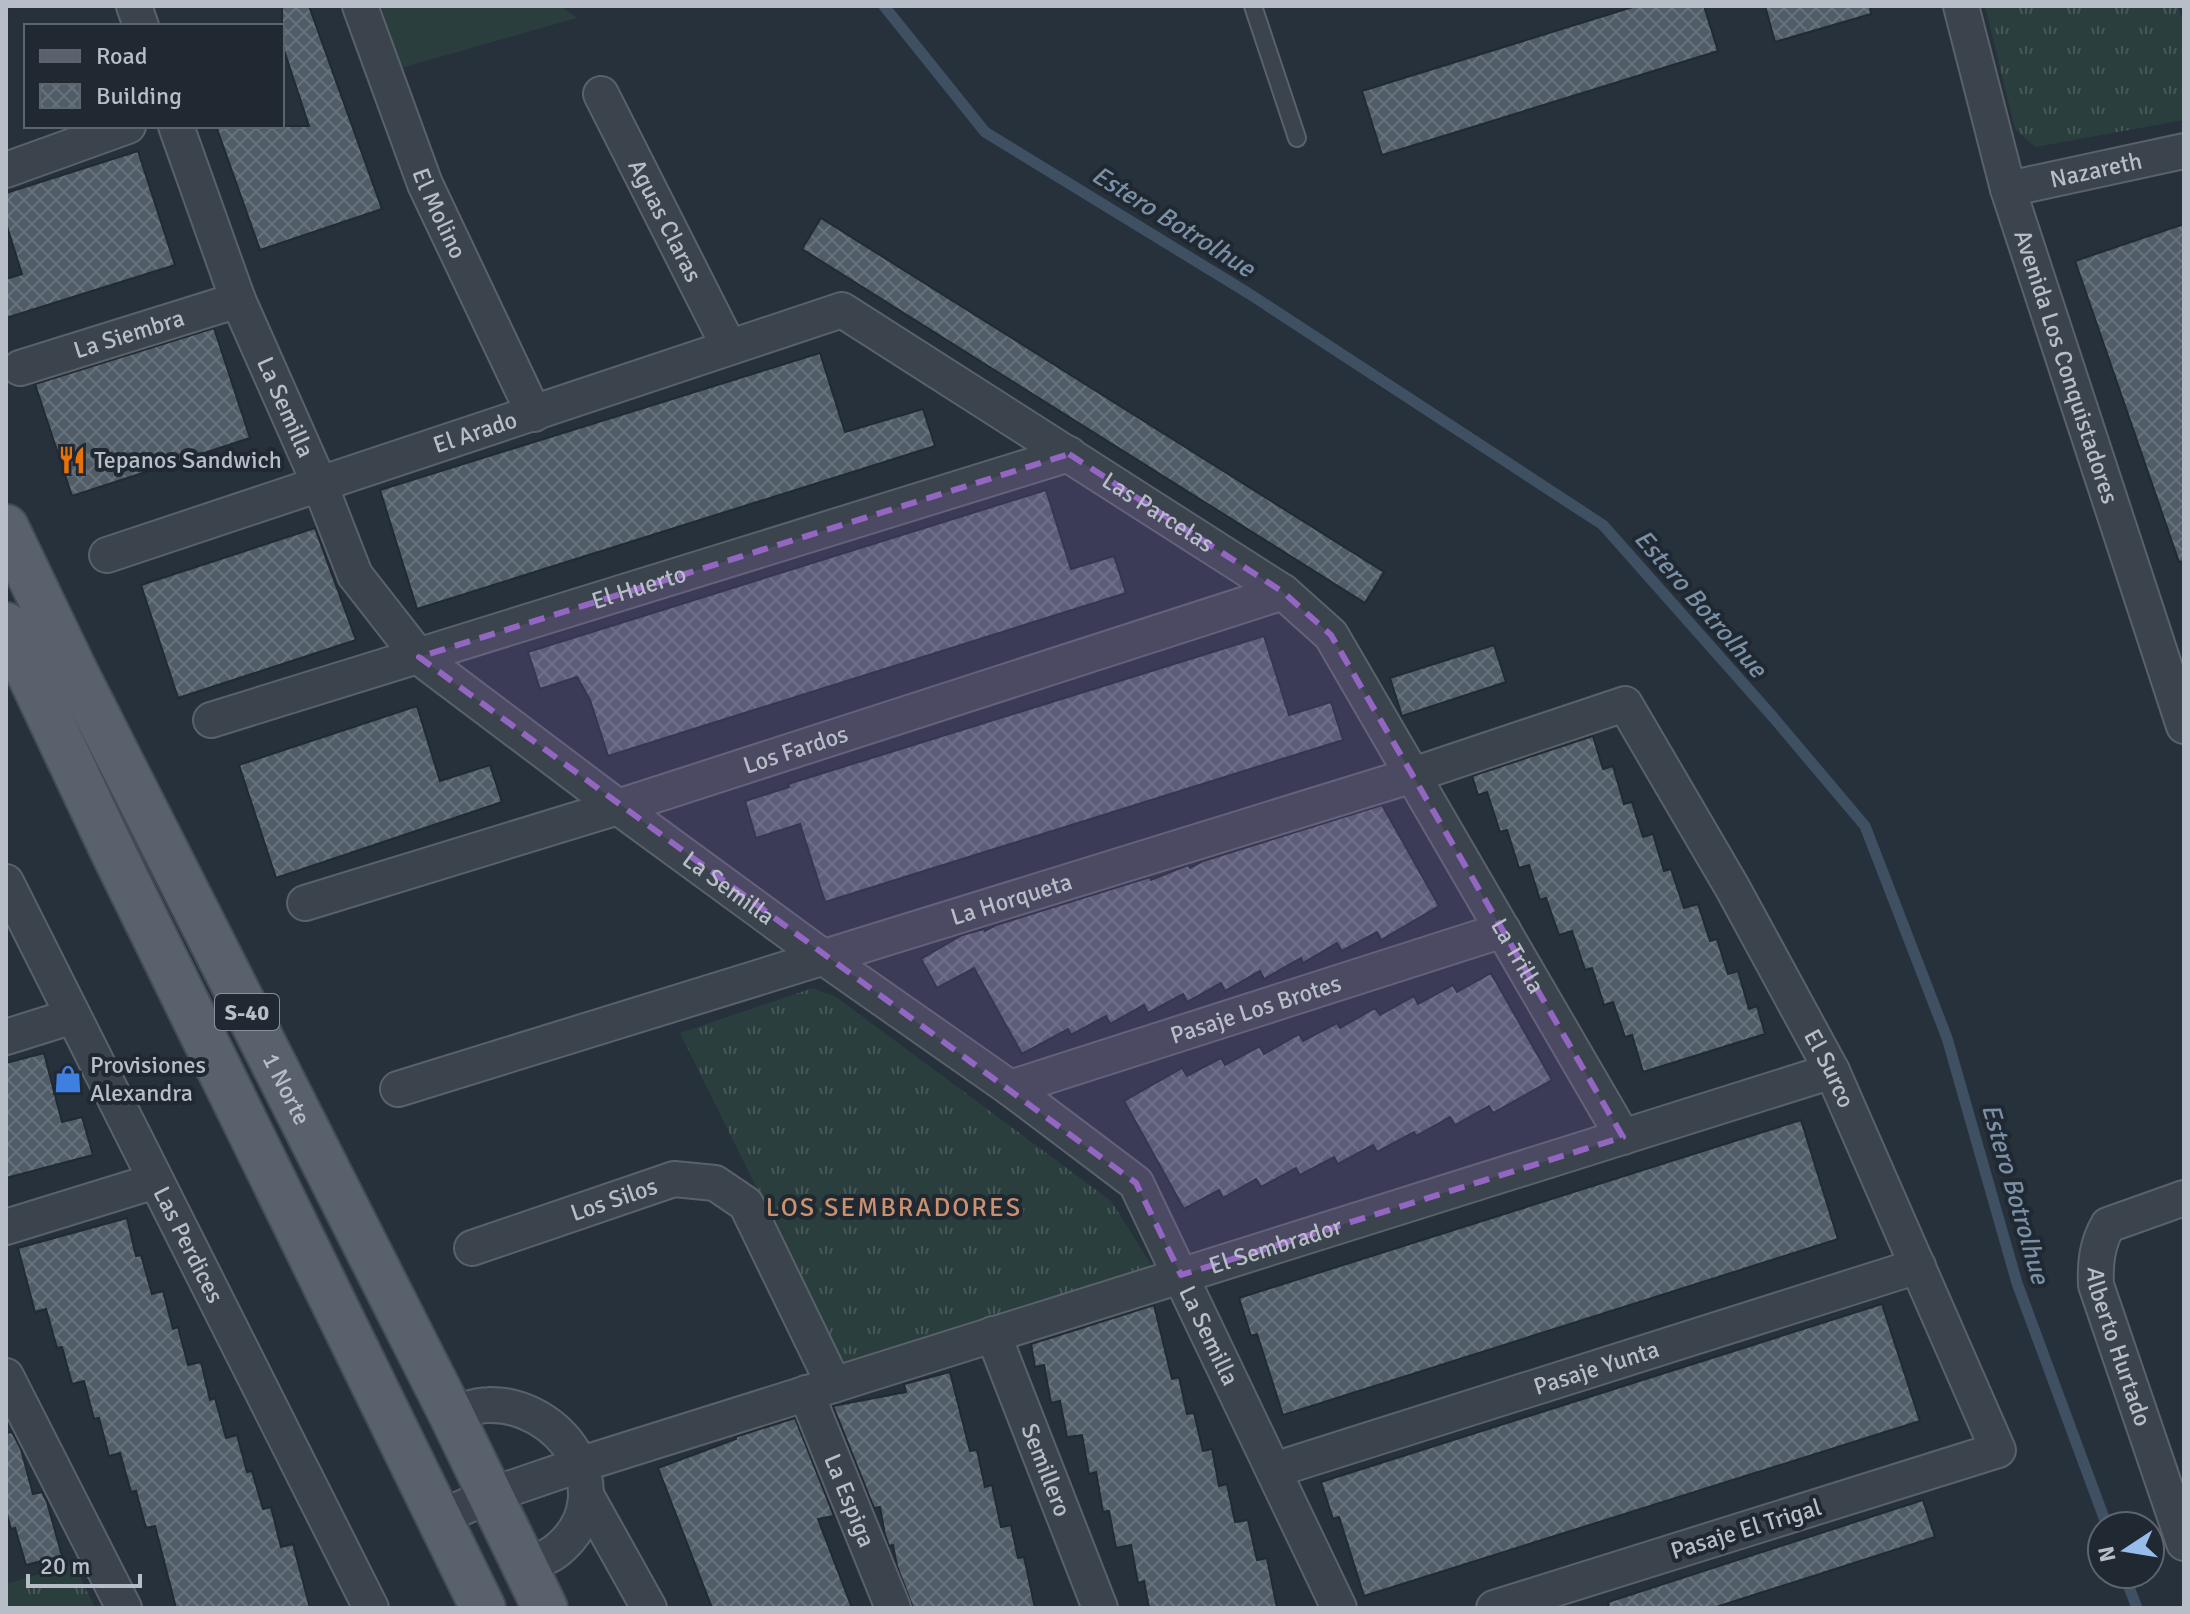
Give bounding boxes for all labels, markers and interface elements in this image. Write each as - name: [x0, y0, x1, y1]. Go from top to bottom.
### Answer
- legend: [24, 24, 284, 128]
- text: Road: [96, 41, 147, 71]
- text: Building: [96, 81, 182, 111]
- street label: Nazareth: [2047, 146, 2145, 195]
- street label: Aguas Claras: [622, 154, 709, 287]
- water label: Estero Botrolhue: [1086, 159, 1262, 286]
- street label: El Molino: [405, 164, 473, 264]
- street label: Avenida Los Conquistadores: [2007, 226, 2125, 507]
- street label: La Siembra: [70, 303, 188, 365]
- street label: La Semilla: [250, 352, 321, 462]
- street label: El Arado: [429, 404, 521, 460]
- restaurant icon: Tepanos Sandwich: [57, 445, 87, 475]
- place label: Tepanos Sandwich: [94, 445, 282, 475]
- street label: Las Parcelas: [1097, 465, 1220, 559]
- water label: Estero Botrolhue: [1627, 523, 1774, 686]
- street label: El Huerto: [588, 559, 690, 616]
- street label: Los Fardos: [739, 719, 852, 781]
- street label: La Semilla: [677, 844, 781, 932]
- street label: La Horqueta: [947, 866, 1076, 932]
- street label: La Trilla: [1484, 913, 1551, 999]
- street label: Pasaje Los Brotes: [1166, 968, 1345, 1051]
- road number: S-40: [215, 994, 279, 1030]
- street label: El Surco: [1797, 1024, 1861, 1113]
- street label: 1 Norte: [256, 1048, 317, 1130]
- place label: Provisiones Alexandra: [90, 1050, 206, 1108]
- shop icon: Provisiones Alexandra: [53, 1064, 83, 1094]
- water label: Estero Botrolhue: [1974, 1100, 2057, 1290]
- street label: Los Silos: [567, 1171, 661, 1228]
- street label: Las Perdices: [146, 1181, 230, 1308]
- district label: LOS SEMBRADORES: [766, 1192, 1022, 1224]
- street label: El Sembrador: [1205, 1211, 1346, 1281]
- street label: Alberto Hurtado: [2081, 1267, 2158, 1430]
- street label: La Semilla: [1172, 1281, 1245, 1390]
- street label: Pasaje Yunta: [1530, 1334, 1663, 1402]
- street label: Semillero: [1014, 1419, 1078, 1521]
- street label: La Espiga: [817, 1449, 882, 1552]
- street label: Pasaje El Trigal: [1667, 1492, 1825, 1566]
- north arrow: [2086, 1510, 2166, 1590]
- scale bar: [28, 1538, 140, 1588]
- text: N: [2092, 1544, 2122, 1564]
- text: 20 m: [40, 1551, 90, 1581]

